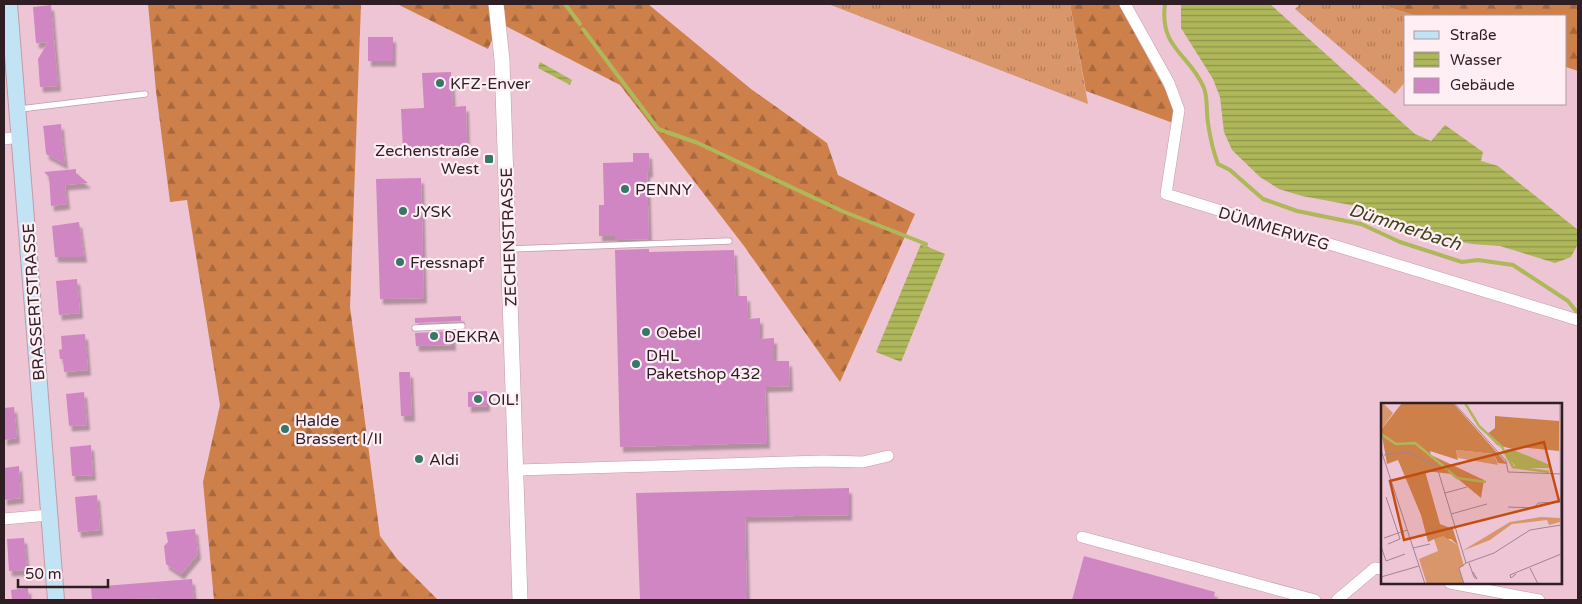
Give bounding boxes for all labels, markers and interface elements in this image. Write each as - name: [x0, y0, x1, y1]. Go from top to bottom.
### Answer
- legend: [1404, 15, 1567, 105]
- text: Straße: [1450, 26, 1496, 44]
- text: Wasser: [1450, 51, 1502, 69]
- place label: KFZ-Enver: [450, 74, 531, 94]
- text: Gebäude: [1450, 76, 1515, 94]
- marker: KFZ-Enver: [434, 77, 446, 89]
- place label: Zechenstraße West: [375, 141, 479, 179]
- marker: Zechenstraße West: [483, 153, 495, 165]
- street label: ZECHENSTRASSE: [497, 167, 521, 307]
- place label: PENNY: [635, 180, 692, 200]
- marker: PENNY: [619, 183, 631, 195]
- water label: Dümmerbach: [1346, 199, 1465, 256]
- place label: JYSK: [413, 202, 451, 222]
- street label: DÜMMERWEG: [1216, 203, 1332, 255]
- marker: JYSK: [397, 205, 409, 217]
- street label: BRASSERTSTRASSE: [19, 223, 49, 381]
- place label: Fressnapf: [410, 253, 485, 273]
- marker: Fressnapf: [394, 256, 406, 268]
- place label: Oebel: [656, 323, 701, 343]
- marker: Oebel: [640, 326, 652, 338]
- place label: DEKRA: [444, 327, 500, 347]
- marker: DEKRA: [428, 330, 440, 342]
- place label: DHL Paketshop 432: [646, 346, 761, 384]
- marker: DHL Paketshop 432: [630, 358, 642, 370]
- place label: OIL!: [488, 390, 519, 410]
- marker: OIL!: [472, 393, 484, 405]
- inset map: [1381, 403, 1562, 584]
- place label: Halde Brassert I/II: [295, 411, 383, 449]
- marker: Halde Brassert I/II: [279, 423, 291, 435]
- place label: Aldi: [429, 450, 459, 470]
- marker: Aldi: [413, 453, 425, 465]
- scale bar: [18, 556, 108, 588]
- text: 50 m: [25, 565, 62, 583]

